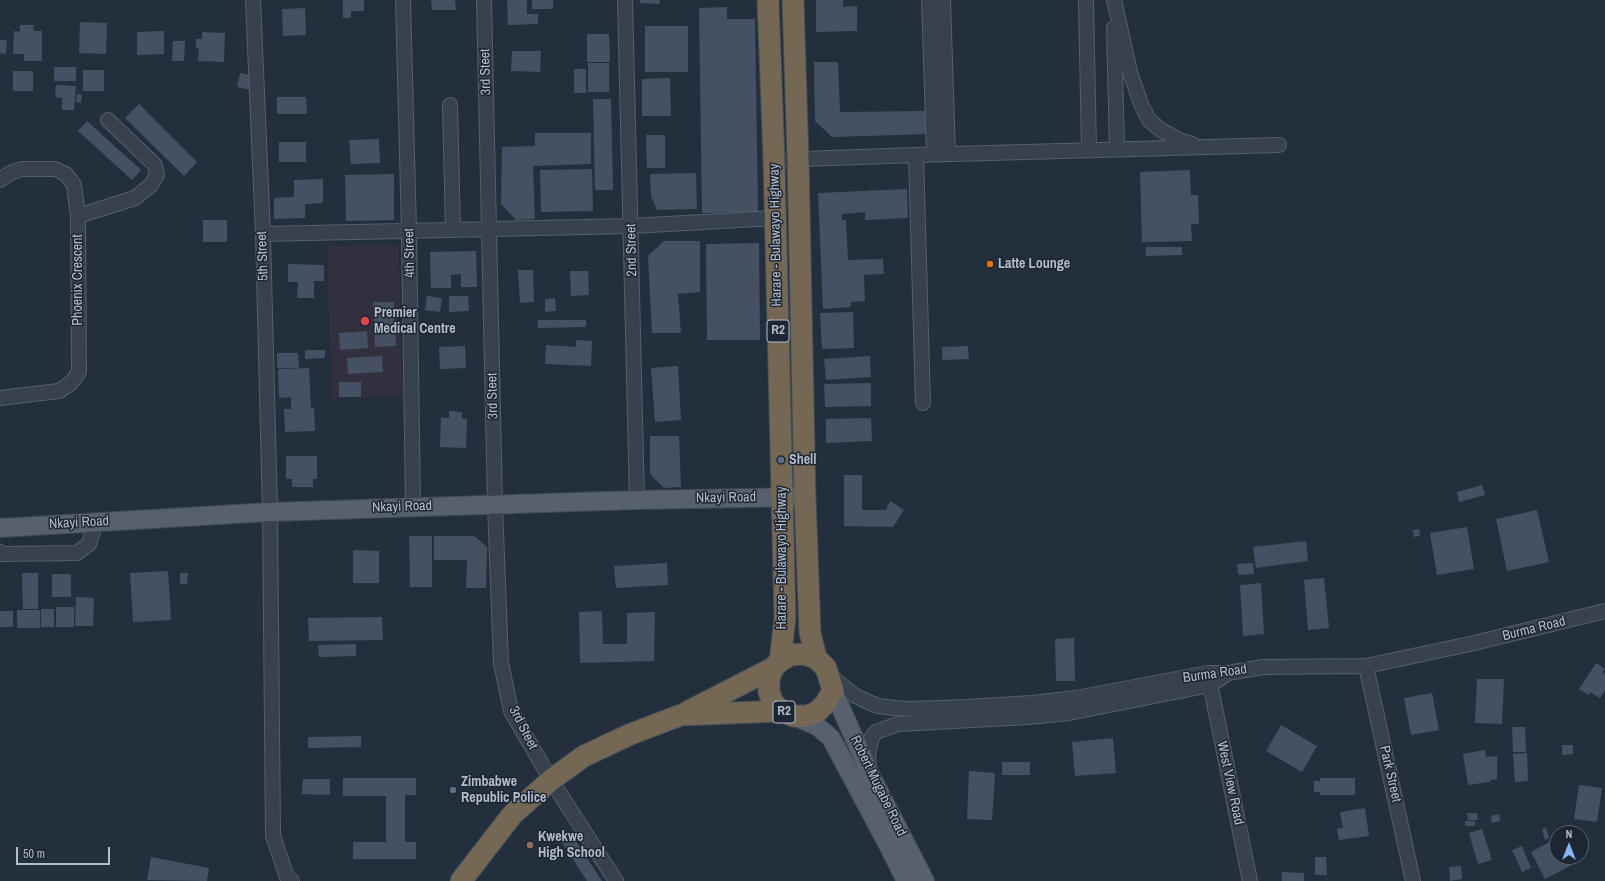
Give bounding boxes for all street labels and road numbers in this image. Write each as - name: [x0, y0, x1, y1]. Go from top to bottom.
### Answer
- street label: 3rd Steet: [477, 49, 495, 95]
- street label: Harare - Bulawayo Highway: [766, 163, 786, 307]
- street label: 2nd Street: [623, 223, 641, 277]
- street label: 4th Street: [401, 228, 419, 278]
- street label: 5th Street: [254, 231, 272, 281]
- street label: Phoenix Crescent: [70, 234, 86, 326]
- road number: R2: [767, 320, 789, 342]
- street label: 3rd Steet: [484, 373, 502, 419]
- street label: Harare - Bulawayo Highway: [774, 487, 790, 629]
- street label: Nkayi Road: [696, 489, 756, 507]
- street label: Nkayi Road: [372, 498, 432, 516]
- street label: Nkayi Road: [49, 513, 109, 533]
- street label: Burma Road: [1501, 613, 1567, 645]
- street label: Burma Road: [1182, 661, 1248, 687]
- road number: R2: [773, 701, 795, 723]
- street label: 3rd Steet: [505, 703, 541, 753]
- street label: Robert Mugabe Road: [846, 733, 910, 839]
- street label: West View Road: [1213, 740, 1247, 826]
- street label: Park Street: [1375, 744, 1405, 804]

